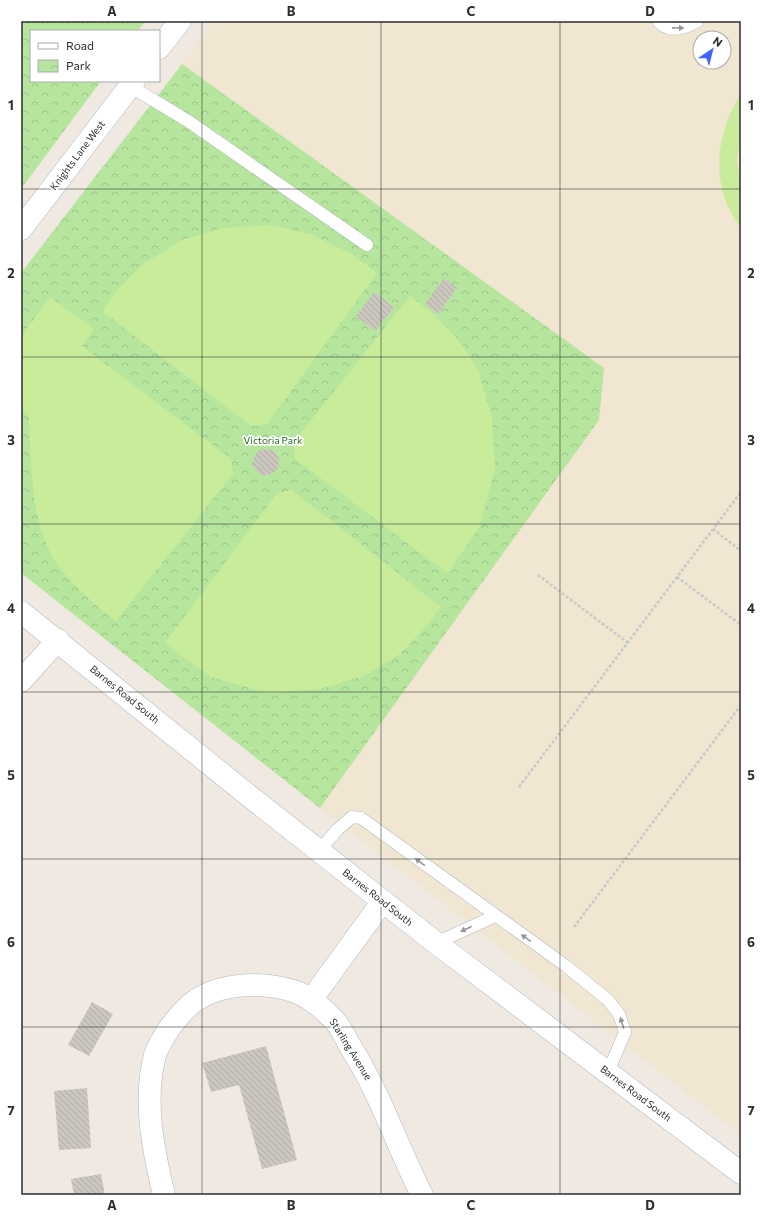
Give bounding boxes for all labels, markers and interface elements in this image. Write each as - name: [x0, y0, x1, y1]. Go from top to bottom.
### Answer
- text: A: [107, 3, 117, 19]
- text: B: [287, 3, 296, 19]
- text: C: [467, 3, 476, 19]
- text: D: [645, 3, 655, 19]
- one-way arrow: [672, 25, 685, 31]
- legend: [30, 30, 160, 82]
- north arrow: [692, 30, 732, 70]
- text: N: [711, 34, 725, 49]
- text: Road: [66, 38, 94, 52]
- text: Park: [66, 58, 92, 72]
- text: 1: [8, 97, 14, 113]
- text: 1: [748, 97, 754, 113]
- street label: Knights Lane West: [47, 118, 107, 192]
- text: 2: [7, 265, 15, 281]
- text: 2: [747, 265, 755, 281]
- text: 3: [7, 432, 15, 448]
- text: 3: [747, 432, 755, 448]
- park label: Victoria Park: [243, 434, 303, 446]
- text: 4: [7, 600, 15, 616]
- text: 4: [747, 600, 755, 616]
- street label: Barnes Road South: [88, 662, 162, 726]
- text: 5: [7, 767, 15, 783]
- text: 5: [747, 767, 755, 783]
- one-way arrow: [415, 858, 426, 866]
- street label: Barnes Road South: [341, 866, 415, 928]
- one-way arrow: [459, 927, 471, 933]
- text: 6: [7, 934, 15, 950]
- one-way arrow: [521, 934, 531, 942]
- text: 6: [747, 934, 755, 950]
- street label: Starling Avenue: [327, 1016, 375, 1082]
- one-way arrow: [619, 1016, 625, 1028]
- street label: Barnes Road South: [598, 1062, 674, 1124]
- text: 7: [7, 1102, 15, 1118]
- text: 7: [747, 1102, 755, 1118]
- text: A: [107, 1197, 117, 1213]
- text: B: [287, 1197, 296, 1213]
- text: C: [467, 1197, 476, 1213]
- text: D: [645, 1197, 655, 1213]

